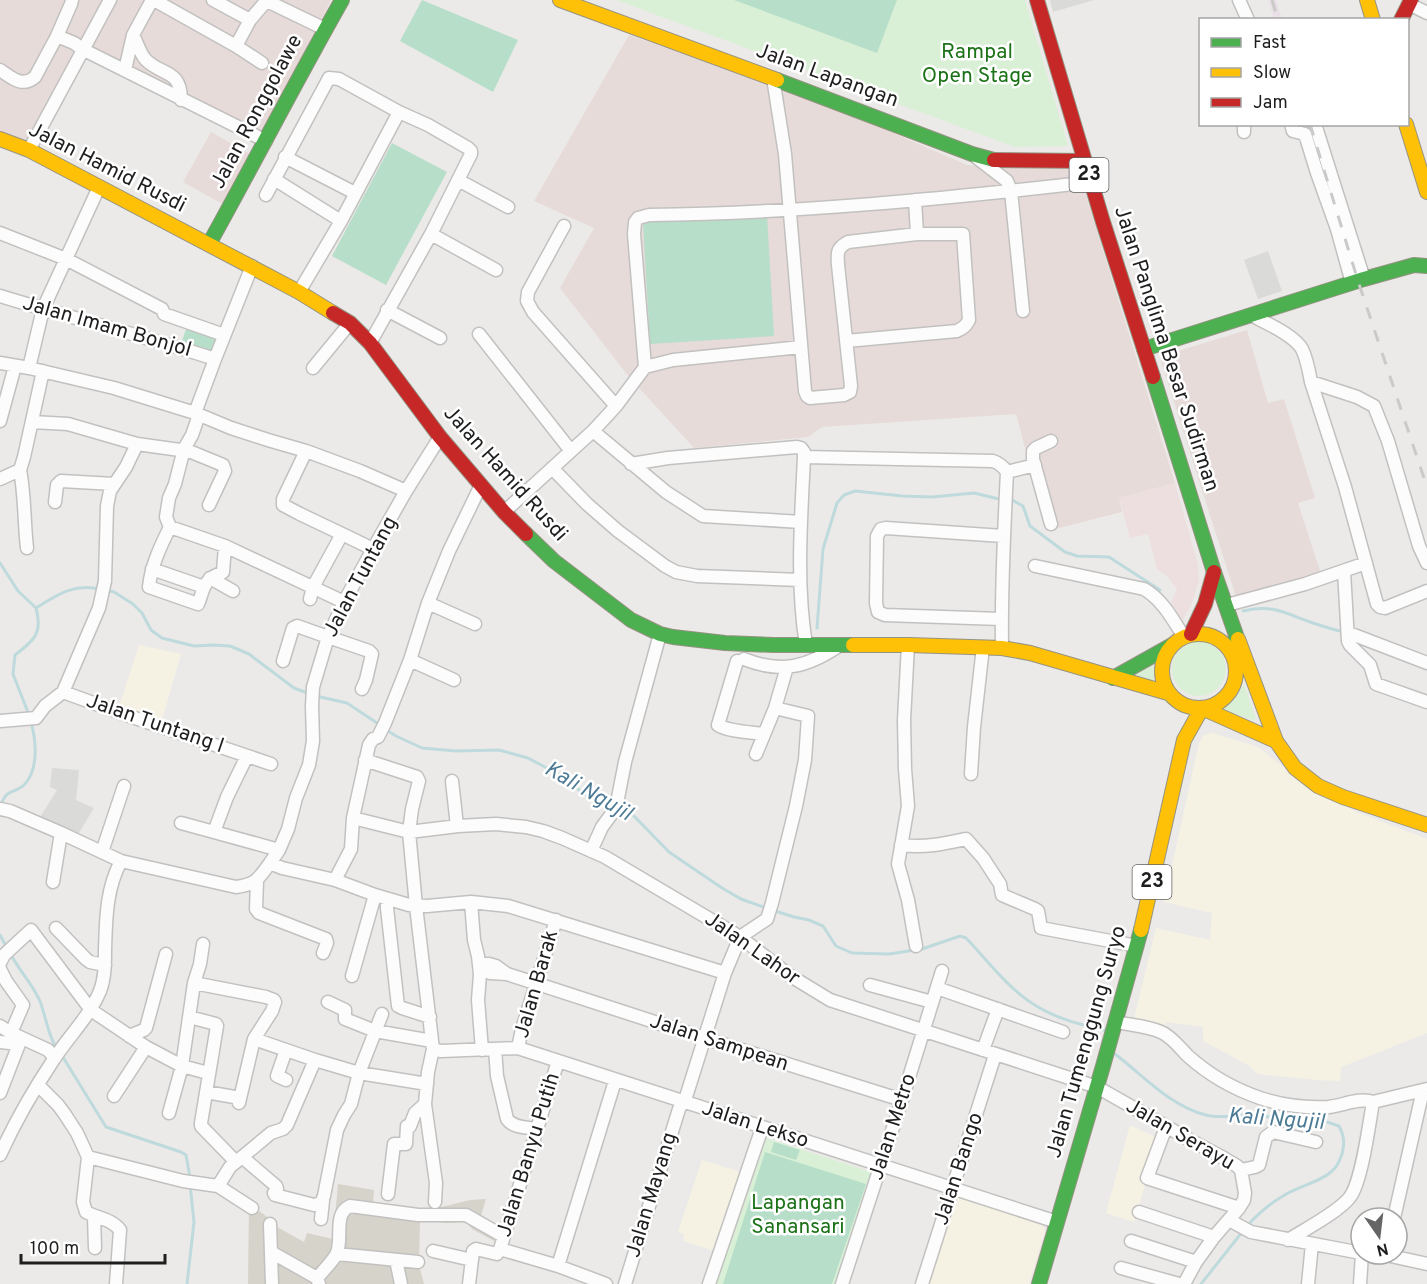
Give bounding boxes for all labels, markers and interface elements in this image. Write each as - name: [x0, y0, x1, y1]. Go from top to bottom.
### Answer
- legend: [1199, 18, 1409, 126]
- street label: Jalan Ronggolawe: [205, 30, 309, 194]
- text: Fast: [1253, 32, 1286, 55]
- street label: Jalan Lapangan: [752, 38, 902, 114]
- park label: Rampal Open Stage: [922, 39, 1032, 90]
- text: Slow: [1253, 62, 1291, 85]
- text: Jam: [1253, 92, 1288, 115]
- street label: Jalan Hamid Rusdi: [24, 117, 190, 219]
- road number: 23: [1070, 158, 1108, 192]
- street label: Jalan Panglima Besar Sudirman: [1107, 203, 1225, 495]
- street label: Jalan Imam Bonjol: [19, 290, 195, 364]
- street label: Jalan Hamid Rusdi: [437, 400, 573, 548]
- street label: Jalan Tuntang: [318, 512, 404, 642]
- street label: Jalan Tuntang I: [83, 688, 227, 760]
- water label: Kali Ngujil: [539, 756, 638, 829]
- road number: 23: [1132, 865, 1172, 899]
- street label: Jalan Lahor: [699, 906, 805, 992]
- street label: Jalan Tumenggung Suryo: [1041, 923, 1133, 1161]
- street label: Jalan Barak: [509, 927, 565, 1041]
- street label: Jalan Sampean: [646, 1008, 792, 1078]
- street label: Jalan Banyu Putih: [491, 1070, 567, 1240]
- street label: Jalan Metro: [863, 1070, 923, 1184]
- street label: Jalan Serayu: [1121, 1093, 1239, 1177]
- street label: Jalan Lekso: [698, 1095, 812, 1155]
- water label: Kali Ngujil: [1227, 1103, 1327, 1137]
- street label: Jalan Bango: [928, 1109, 990, 1229]
- street label: Jalan Mayang: [620, 1129, 684, 1261]
- park label: Lapangan Sanansari: [751, 1190, 845, 1241]
- north arrow: [1349, 1206, 1409, 1266]
- scale bar: [21, 1227, 165, 1265]
- text: 100 m: [30, 1238, 79, 1261]
- text: N: [1374, 1238, 1390, 1260]

